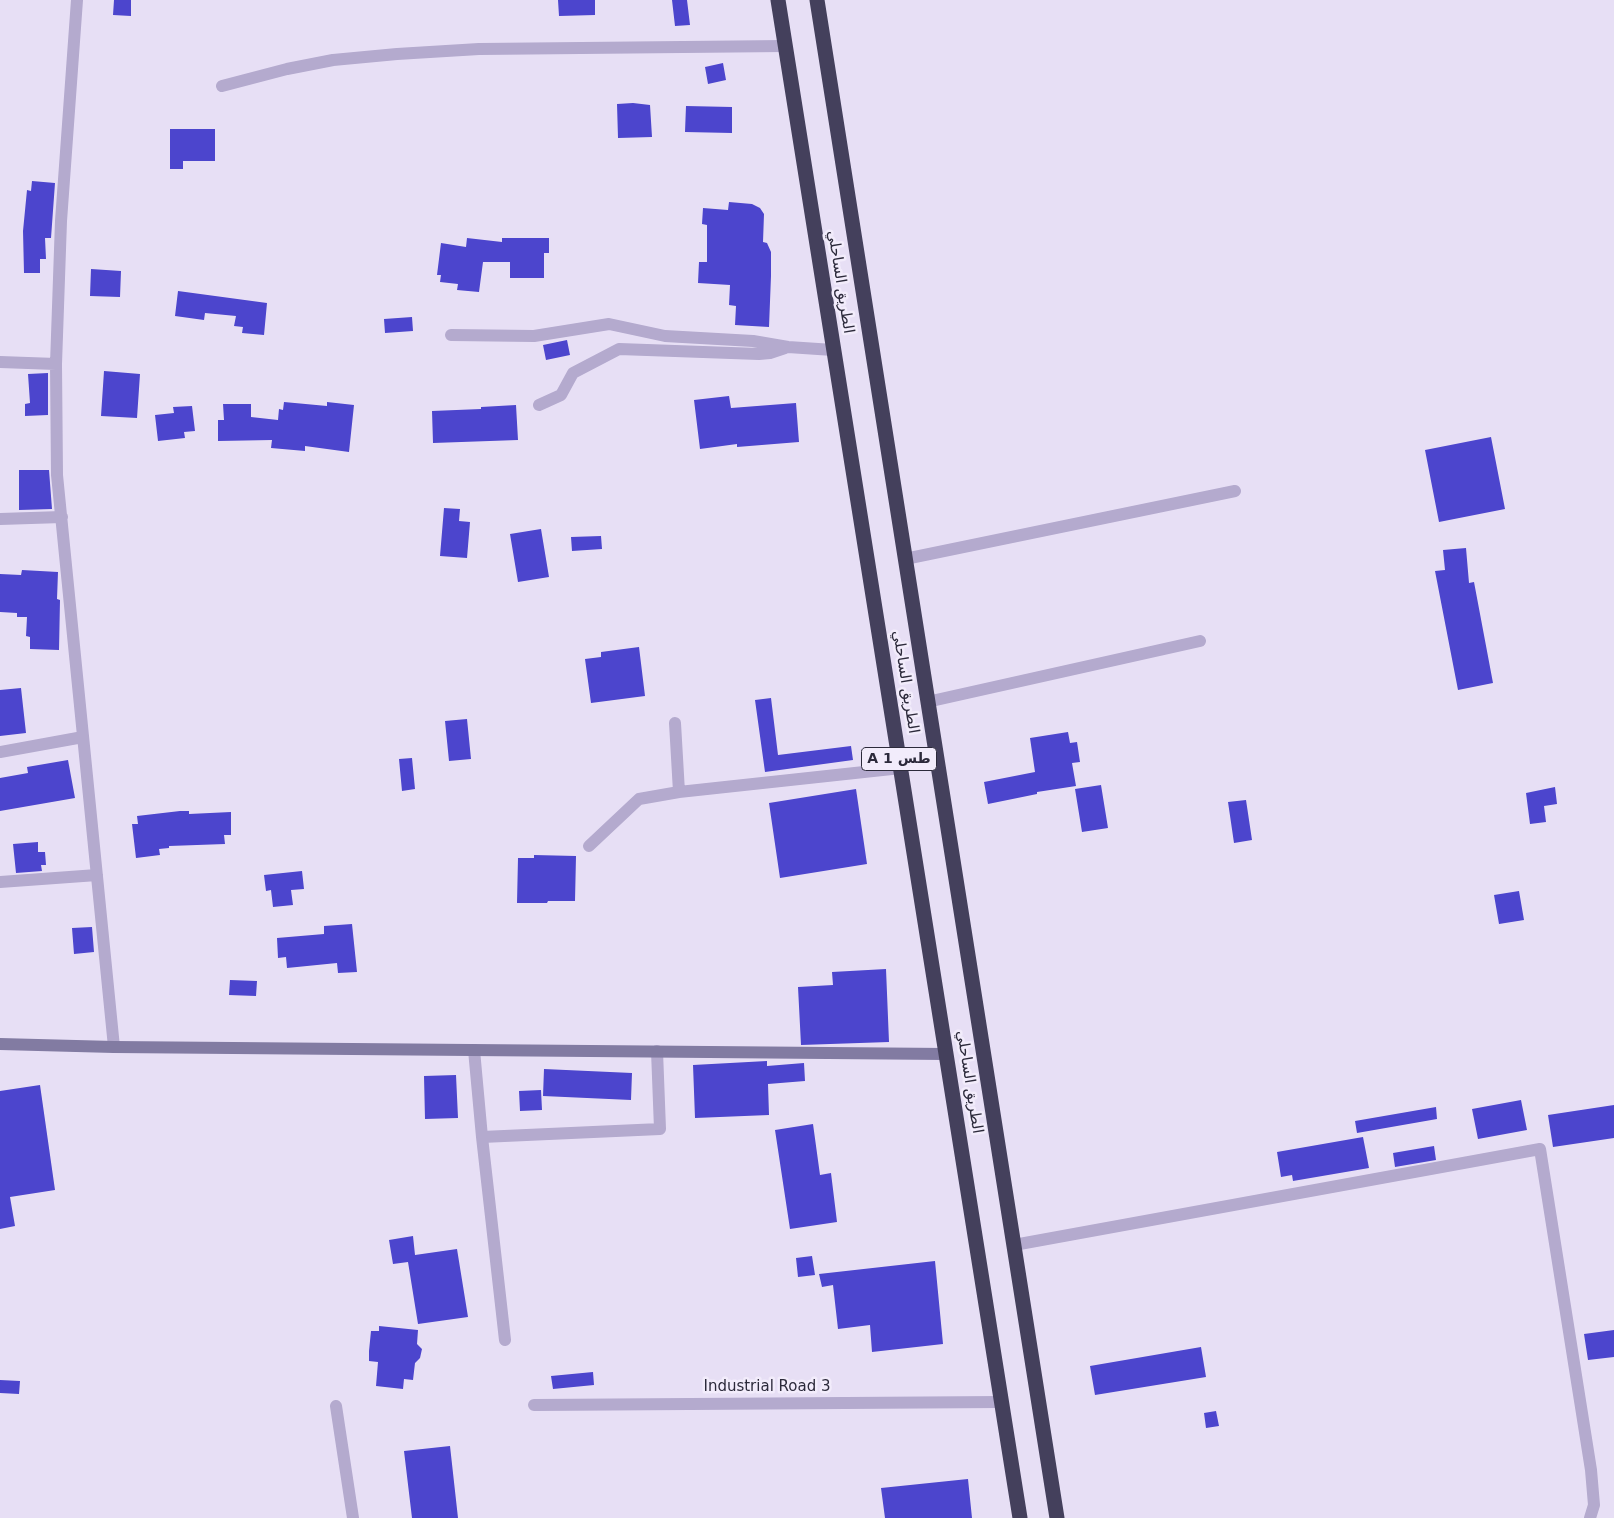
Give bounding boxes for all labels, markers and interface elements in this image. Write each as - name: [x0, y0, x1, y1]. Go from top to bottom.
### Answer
- street label: الطريق الساحلي: [823, 229, 857, 335]
- street label: الطريق الساحلي: [888, 629, 922, 735]
- road number: A 1 طس: [862, 748, 936, 771]
- street label: الطريق الساحلي: [952, 1029, 986, 1135]
- street label: Industrial Road 3: [703, 1378, 831, 1396]

